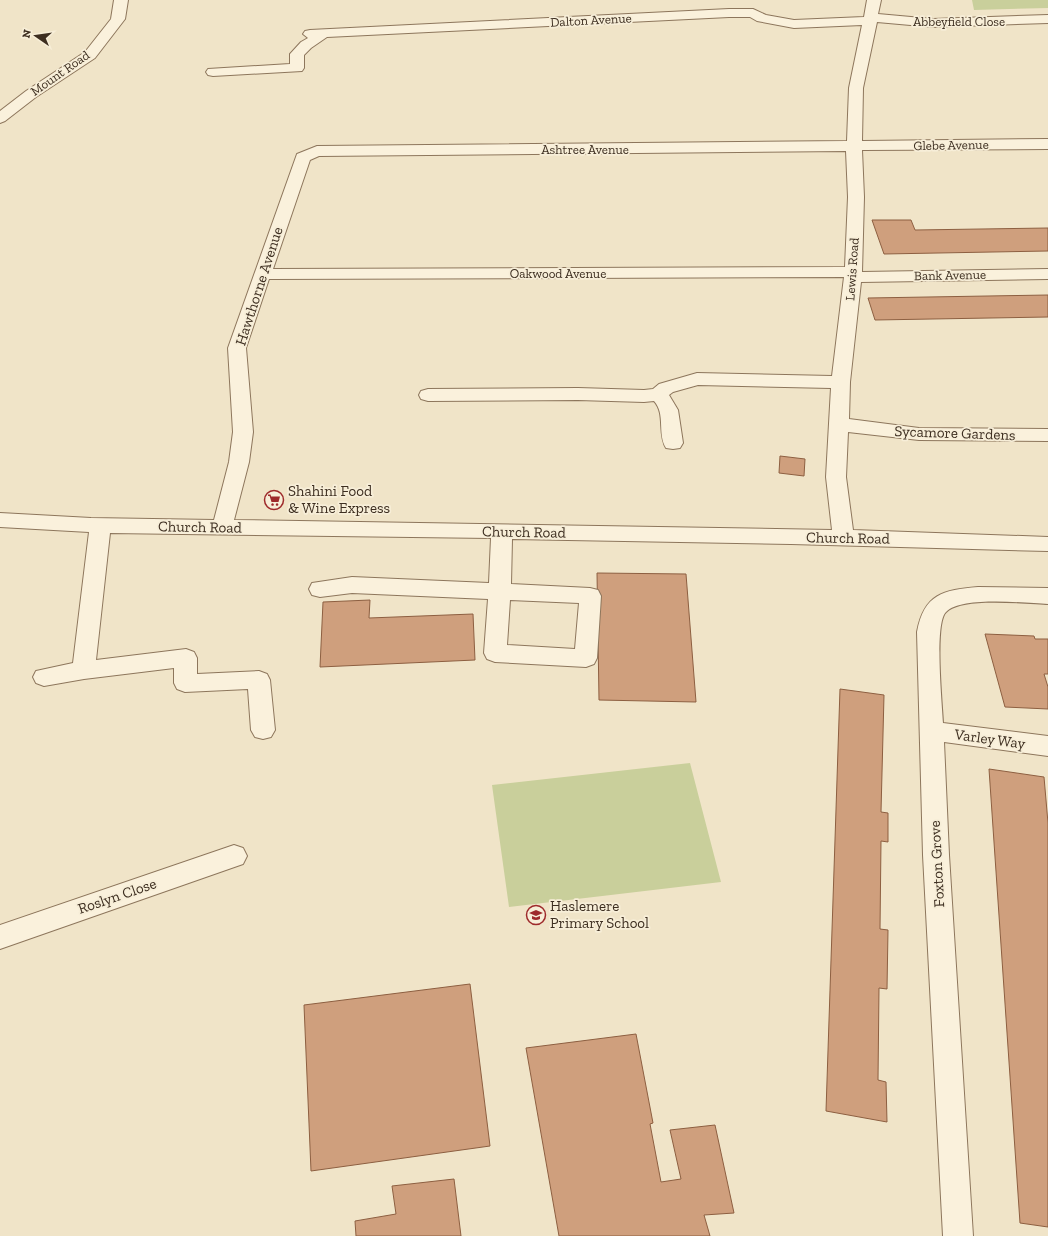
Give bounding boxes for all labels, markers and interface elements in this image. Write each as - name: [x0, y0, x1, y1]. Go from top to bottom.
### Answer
- street label: Dalton Avenue: [550, 10, 632, 30]
- street label: Abbeyfield Close: [913, 14, 1005, 29]
- north arrow: [16, 16, 56, 56]
- text: N: [19, 28, 34, 39]
- street label: Mount Road: [28, 47, 92, 99]
- street label: Glebe Avenue: [913, 137, 989, 153]
- street label: Ashtree Avenue: [541, 142, 629, 157]
- street label: Hawthorne Avenue: [231, 224, 287, 348]
- street label: Lewis Road: [842, 237, 862, 301]
- street label: Oakwood Avenue: [510, 266, 606, 281]
- street label: Bank Avenue: [914, 267, 986, 283]
- street label: Sycamore Gardens: [894, 422, 1016, 444]
- place label: Shahini Food & Wine Express: [288, 482, 390, 517]
- supermarket icon: Shahini Food & Wine Express: [263, 489, 285, 511]
- street label: Church Road: [158, 517, 243, 537]
- street label: Church Road: [482, 522, 567, 542]
- street label: Church Road: [806, 528, 891, 548]
- street label: Varley Way: [953, 725, 1027, 753]
- street label: Foxton Grove: [926, 820, 948, 908]
- street label: Roslyn Close: [75, 874, 159, 918]
- place label: Haslemere Primary School: [550, 897, 649, 932]
- school or university icon: Haslemere Primary School: [525, 904, 547, 926]

